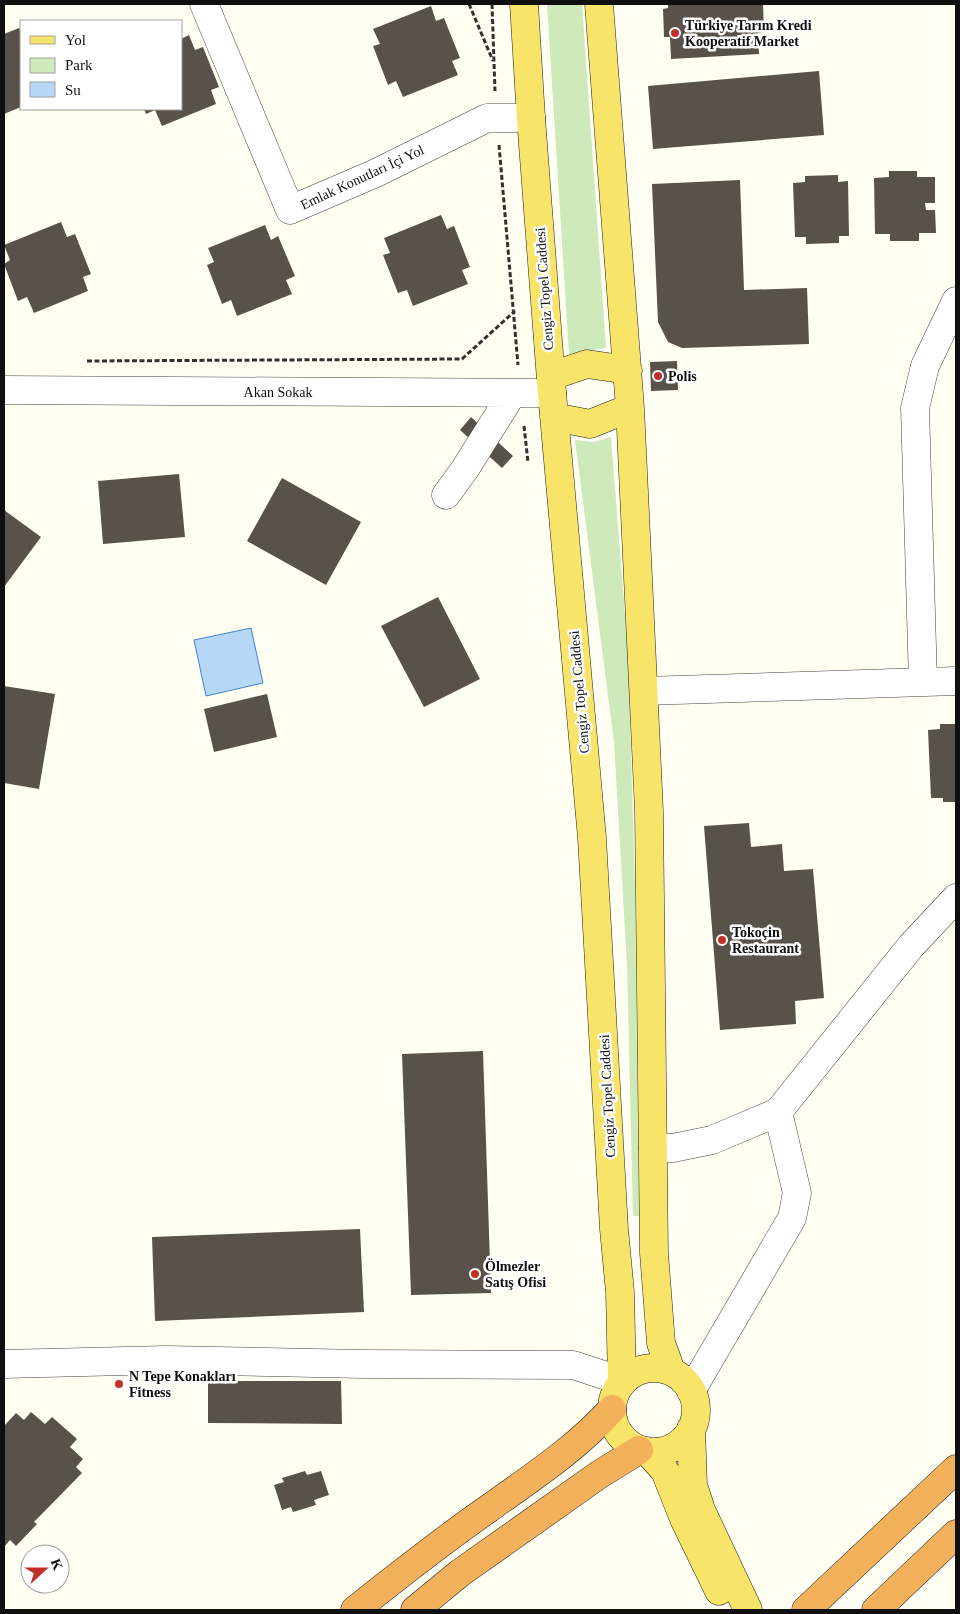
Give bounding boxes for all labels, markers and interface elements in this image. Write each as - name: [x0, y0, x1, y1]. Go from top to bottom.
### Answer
- place label: Türkiye Tarım Kredi Kooperatif Market: [685, 18, 812, 49]
- legend: [20, 20, 182, 110]
- marker: Türkiye Tarım Kredi Kooperatif Market: [669, 27, 681, 39]
- text: Yol: [65, 32, 86, 48]
- text: Park: [65, 57, 93, 73]
- text: Su: [65, 82, 81, 98]
- street label: Emlak Konutları İçi Yol: [298, 142, 426, 213]
- street label: Cengiz Topel Caddesi: [533, 227, 556, 351]
- place label: Polis: [668, 369, 697, 384]
- marker: Polis: [652, 370, 664, 382]
- street label: Akan Sokak: [244, 385, 312, 400]
- street label: Cengiz Topel Caddesi: [567, 630, 592, 754]
- place label: Tokoçin Restaurant: [732, 925, 799, 956]
- marker: Tokoçin Restaurant: [716, 934, 728, 946]
- street label: Cengiz Topel Caddesi: [597, 1034, 618, 1158]
- place label: Ölmezler Satış Ofisi: [485, 1258, 546, 1290]
- marker: Ölmezler Satış Ofisi: [469, 1268, 481, 1280]
- place label: N Tepe Konakları Fitness: [129, 1369, 236, 1400]
- marker: N Tepe Konakları Fitness: [113, 1378, 125, 1390]
- north arrow: [20, 1544, 70, 1594]
- text: K: [48, 1557, 66, 1572]

